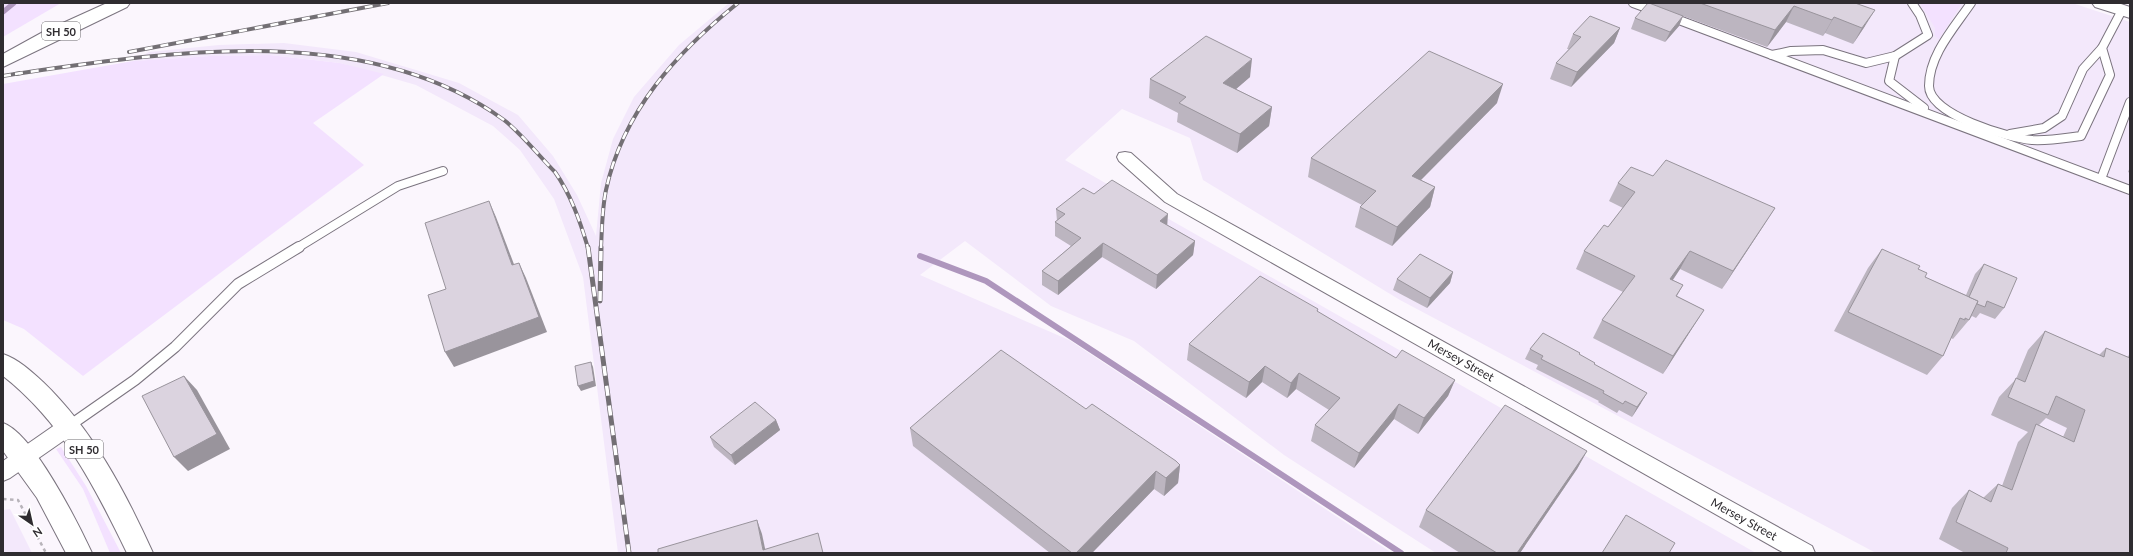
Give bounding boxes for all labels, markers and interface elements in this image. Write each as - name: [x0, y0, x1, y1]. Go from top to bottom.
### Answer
- road number: SH 50: [42, 22, 80, 40]
- street label: Mersey Street: [1425, 336, 1497, 385]
- road number: SH 50: [65, 440, 103, 458]
- street label: Mersey Street: [1708, 495, 1780, 544]
- north arrow: [12, 504, 52, 544]
- text: N: [31, 525, 45, 540]

